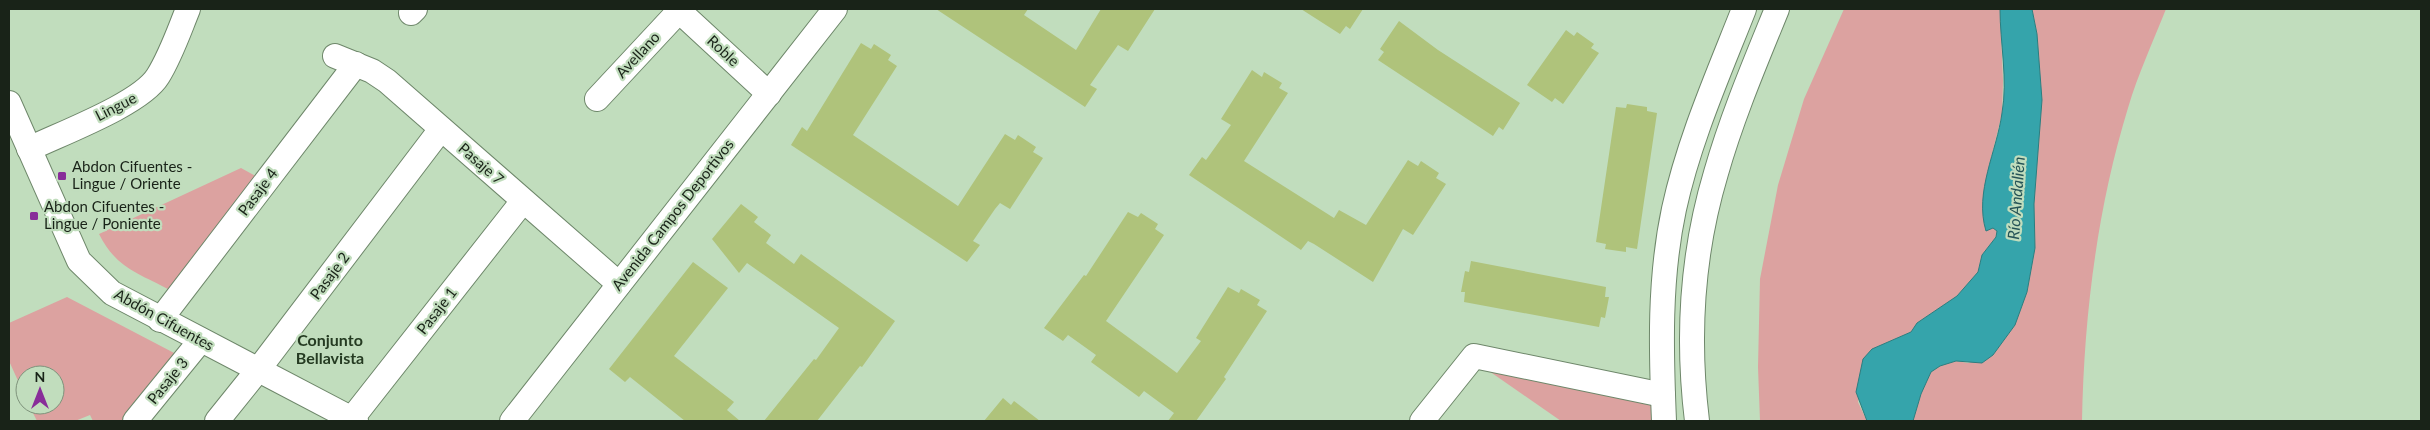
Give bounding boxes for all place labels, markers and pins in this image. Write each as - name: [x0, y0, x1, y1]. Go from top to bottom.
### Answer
- place label: Abdon Cifuentes - Lingue / Oriente: [72, 157, 192, 192]
- marker: Abdon Cifuentes - Lingue / Oriente: [56, 170, 68, 182]
- place label: Abdon Cifuentes - Lingue / Poniente: [44, 197, 164, 232]
- marker: Abdon Cifuentes - Lingue / Poniente: [28, 210, 40, 222]

